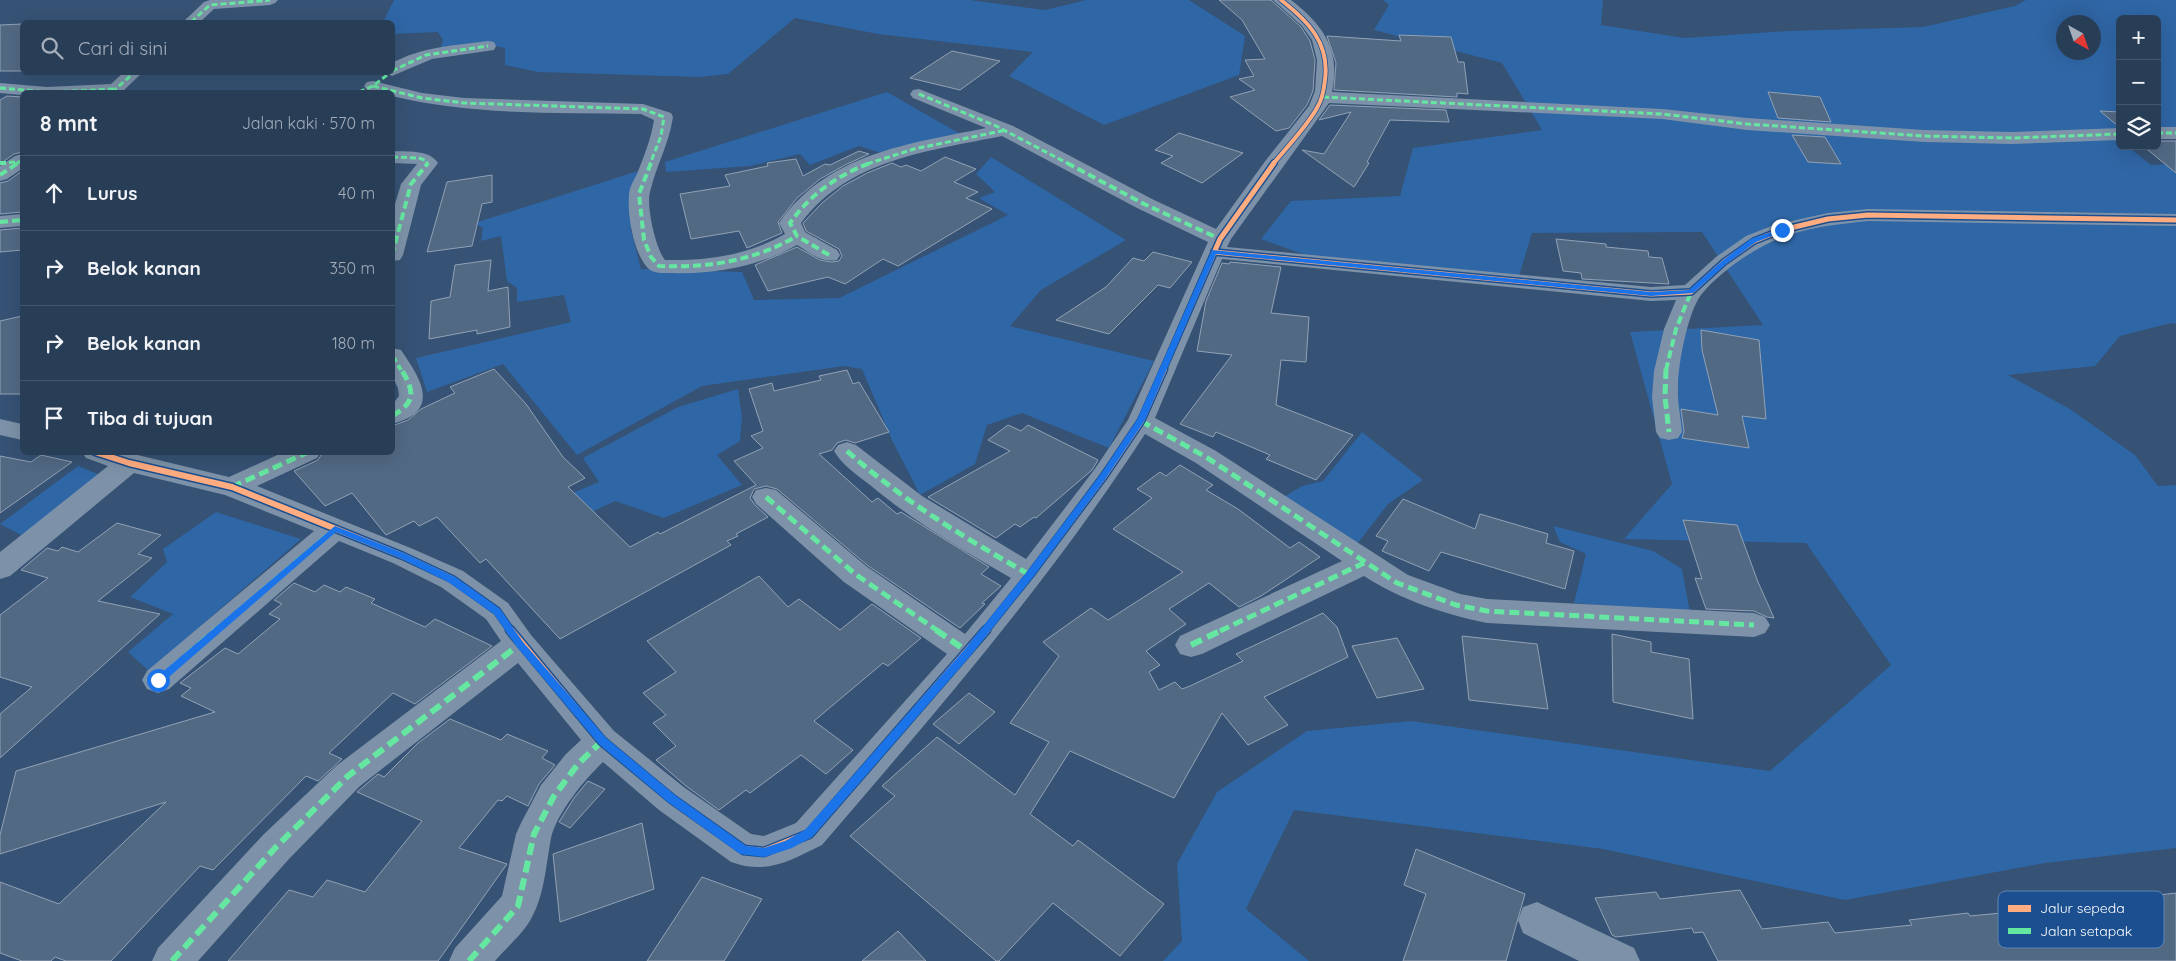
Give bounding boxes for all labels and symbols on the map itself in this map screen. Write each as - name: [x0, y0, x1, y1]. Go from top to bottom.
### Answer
- north arrow: [2056, 15, 2101, 60]
- route end: [1771, 219, 1794, 242]
- route start: [147, 669, 170, 692]
- legend: [1998, 891, 2164, 948]
- text: Jalur sepeda: [2040, 899, 2125, 917]
- text: Jalan setapak: [2040, 922, 2132, 940]

